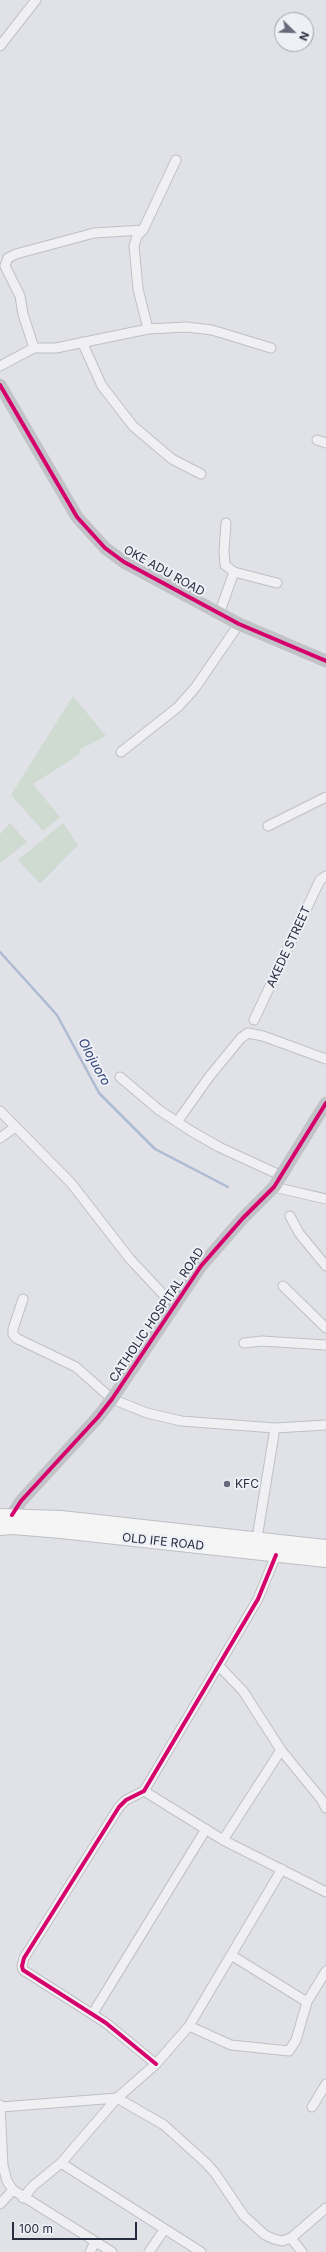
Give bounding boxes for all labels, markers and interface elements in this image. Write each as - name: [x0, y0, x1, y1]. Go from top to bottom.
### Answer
- north arrow: [274, 12, 314, 52]
- text: N: [296, 30, 312, 43]
- street label: OKE ADU ROAD: [121, 543, 207, 599]
- street label: AKEDE STREET: [264, 904, 314, 990]
- water label: Olojuoro: [75, 1035, 113, 1089]
- street label: CATHOLIC HOSPITAL ROAD: [107, 1245, 207, 1385]
- place label: KFC: [235, 1477, 259, 1491]
- marker: KFC: [222, 1479, 232, 1489]
- street label: OLD IFE ROAD: [121, 1531, 205, 1553]
- scale bar: [14, 2214, 139, 2240]
- text: 100 m: [19, 2221, 53, 2236]

